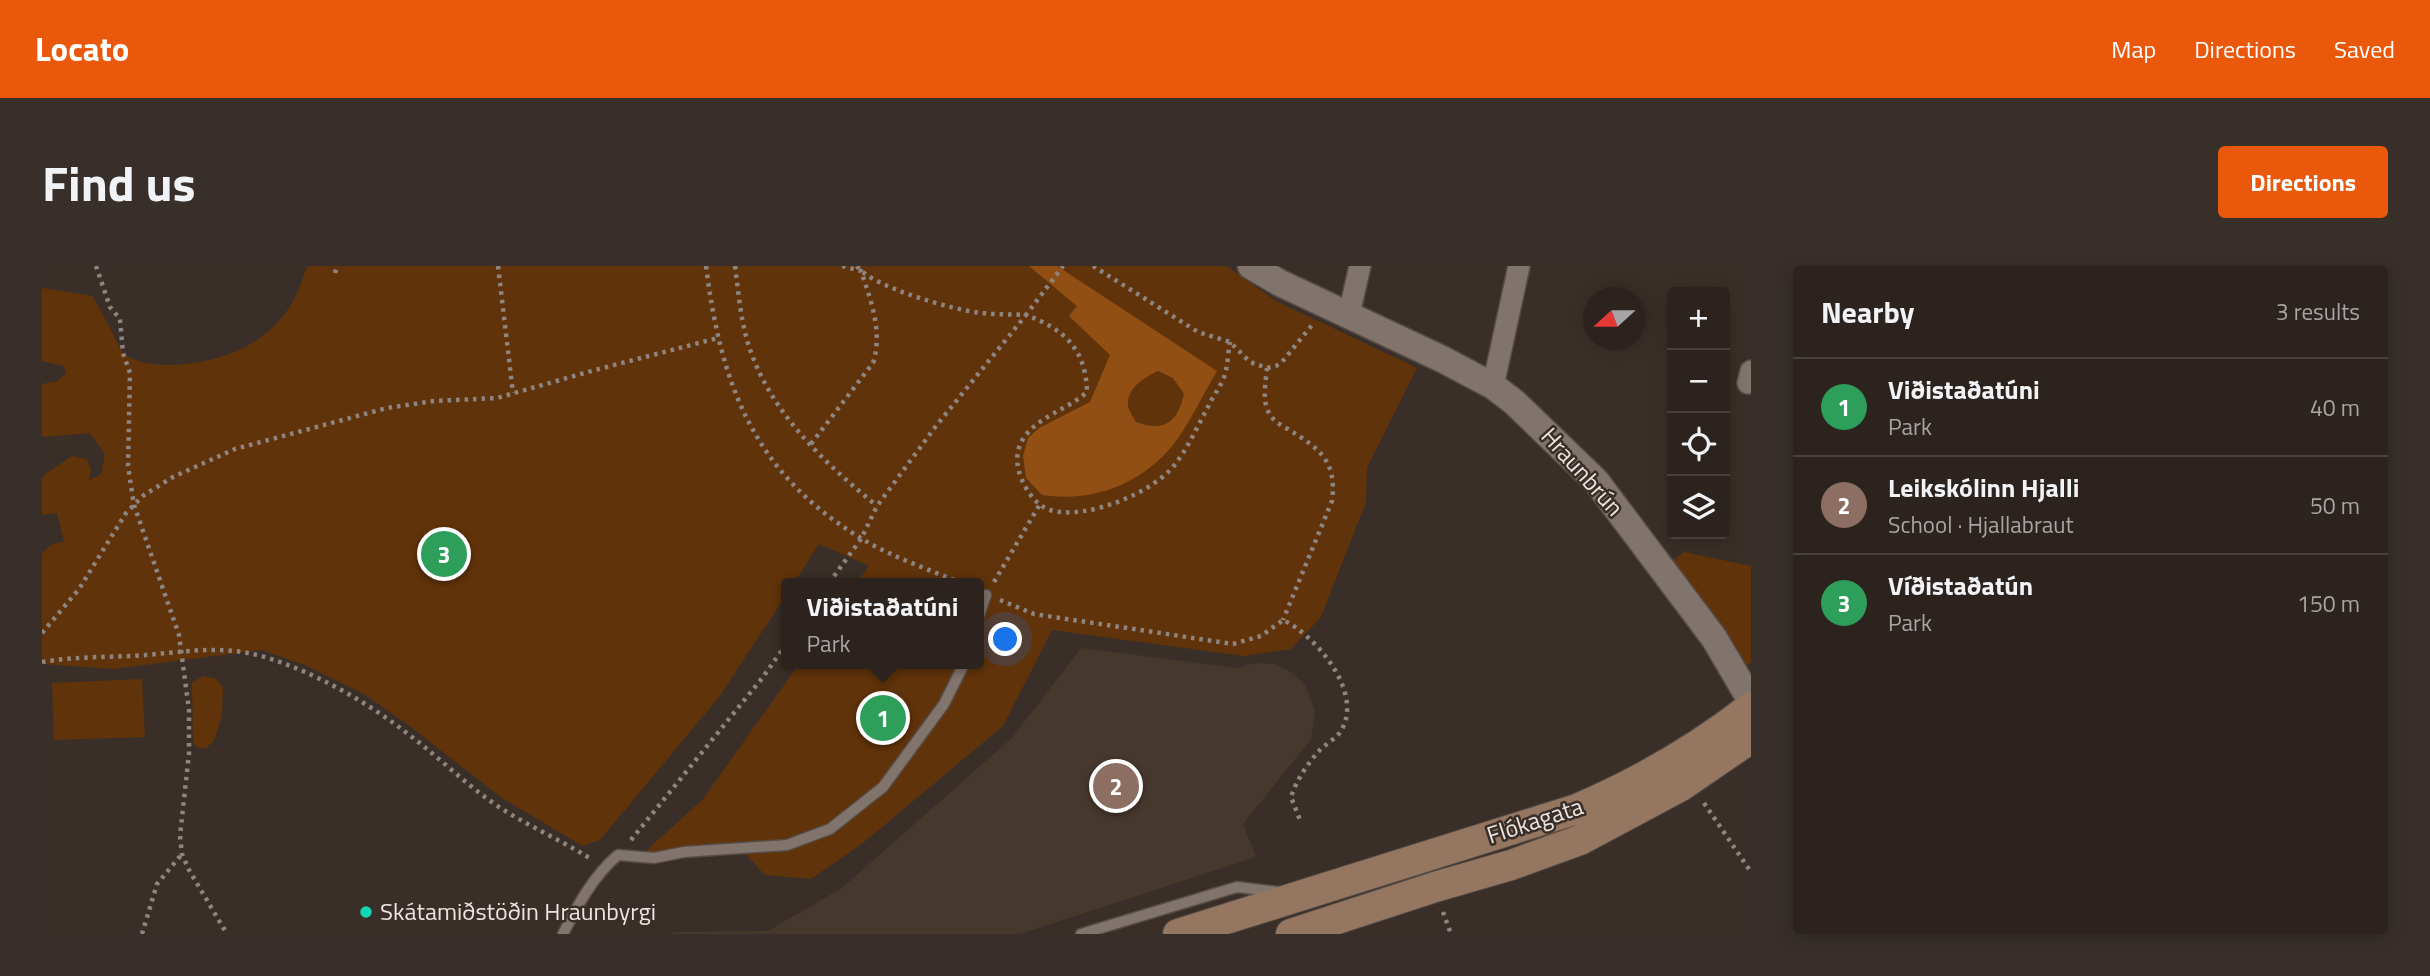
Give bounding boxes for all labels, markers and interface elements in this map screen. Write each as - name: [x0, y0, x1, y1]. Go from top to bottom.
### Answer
- text: Locato: [35, 24, 129, 74]
- text: Map: [2111, 31, 2156, 67]
- text: Directions: [2194, 31, 2296, 67]
- text: Saved: [2334, 31, 2395, 67]
- text: Find us: [42, 145, 196, 220]
- button: Directions: [2218, 146, 2388, 218]
- north arrow: [1583, 287, 1646, 350]
- map controls: [1667, 287, 1730, 539]
- button: +: [1667, 287, 1730, 350]
- text: Nearby: [1821, 289, 1914, 335]
- text: 3 results: [2276, 294, 2360, 329]
- button: −: [1667, 350, 1730, 413]
- text: Viðistaðatúni: [1888, 370, 2040, 409]
- text: 1: [1838, 390, 1850, 425]
- text: 40 m: [2310, 390, 2360, 425]
- text: Park: [1888, 409, 1932, 444]
- button: locate: [1667, 413, 1730, 476]
- street label: Hraunbrún: [1533, 419, 1632, 524]
- text: Leikskólinn Hjalli: [1888, 468, 2079, 507]
- button: layers: [1667, 476, 1730, 539]
- text: 2: [1838, 488, 1850, 523]
- text: 50 m: [2310, 488, 2360, 523]
- text: School · Hjallabraut: [1888, 507, 2074, 542]
- pin: 3: [421, 528, 467, 580]
- text: Víðistaðatún: [1888, 566, 2033, 605]
- popup: [781, 578, 984, 669]
- text: 3: [1838, 586, 1850, 621]
- text: 150 m: [2297, 586, 2360, 621]
- text: Viðistaðatúni: [807, 587, 958, 626]
- text: Park: [1888, 605, 1932, 640]
- your location: [988, 622, 1022, 656]
- text: Park: [807, 626, 851, 661]
- pin: 1: [860, 692, 906, 744]
- pin: 2: [1093, 760, 1139, 812]
- street label: Flókagata: [1482, 788, 1587, 852]
- place label: Skátamiðstöðin Hraunbyrgi: [380, 893, 656, 929]
- marker: Skátamiðstöðin Hraunbyrgi: [358, 904, 374, 920]

